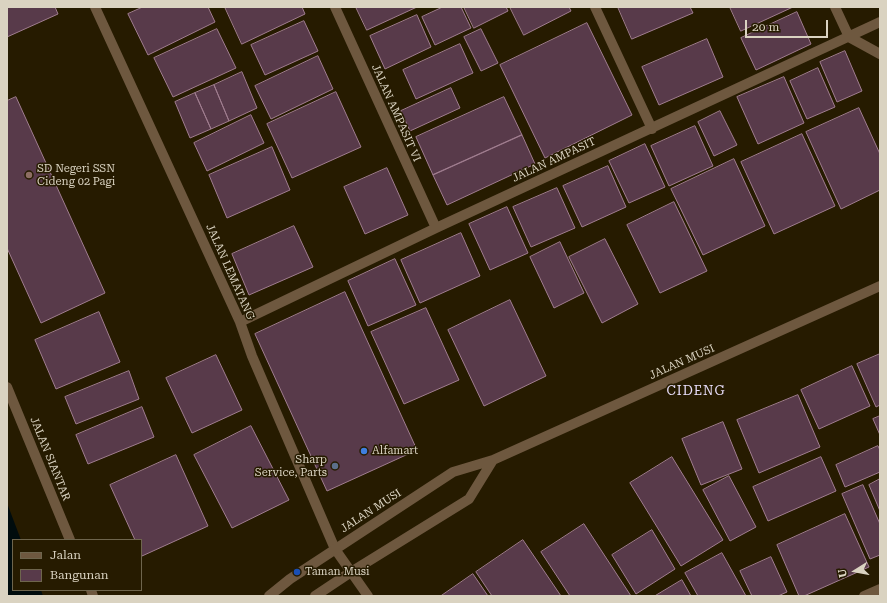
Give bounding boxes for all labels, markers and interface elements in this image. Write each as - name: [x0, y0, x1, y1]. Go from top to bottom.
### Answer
- scale bar: [747, 12, 830, 38]
- text: 20 m: [752, 20, 779, 34]
- street label: JALAN AMPASIT VI: [369, 62, 423, 164]
- street label: JALAN AMPASIT: [510, 135, 598, 185]
- place label: SD Negeri SSN Cideng 02 Pagi: [37, 162, 115, 188]
- marker: SD Negeri SSN Cideng 02 Pagi: [24, 170, 34, 180]
- street label: JALAN LEMATANG: [203, 222, 257, 322]
- street label: JALAN MUSI: [647, 342, 717, 382]
- district label: CIDENG: [666, 383, 726, 399]
- street label: JALAN SIANTAR: [27, 415, 73, 503]
- place label: Alfamart: [372, 444, 418, 458]
- marker: Alfamart: [359, 446, 369, 456]
- place label: Sharp Service, Parts: [255, 453, 327, 479]
- marker: Sharp Service, Parts: [330, 461, 340, 471]
- street label: JALAN MUSI: [338, 486, 404, 536]
- legend: [12, 539, 142, 591]
- text: Jalan: [50, 548, 81, 562]
- north arrow: [835, 551, 875, 591]
- place label: Taman Musi: [305, 565, 370, 579]
- marker: Taman Musi: [292, 567, 302, 577]
- text: Bangunan: [50, 568, 109, 582]
- text: U: [836, 568, 850, 579]

